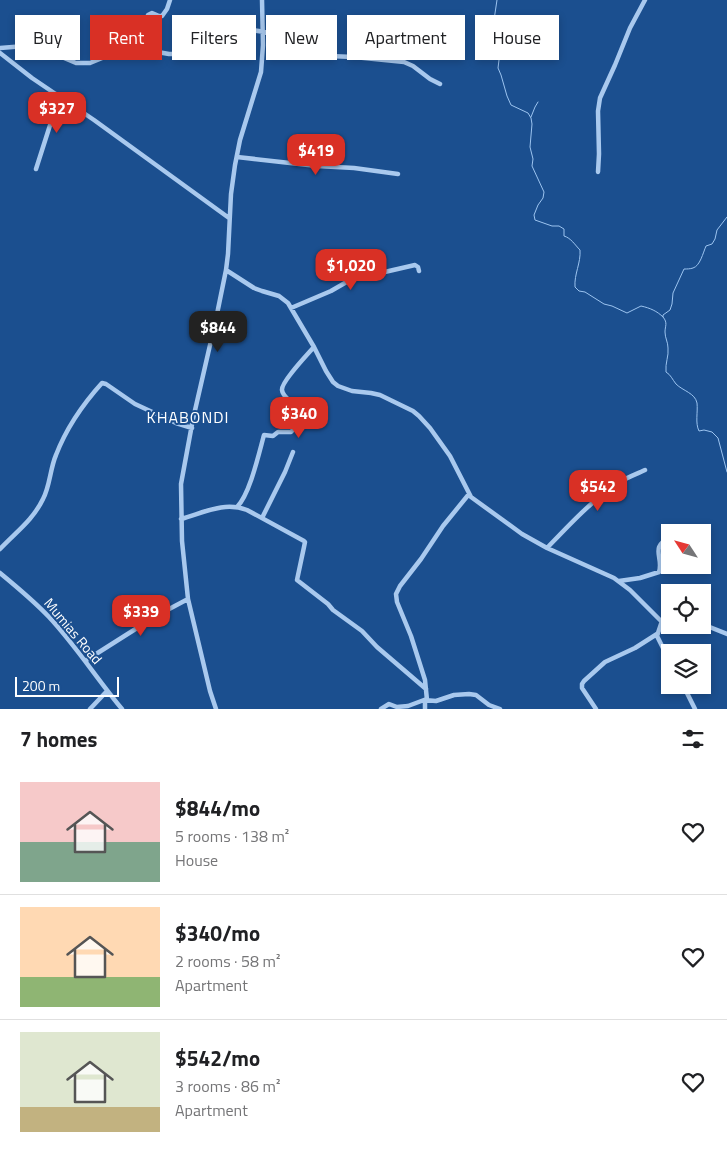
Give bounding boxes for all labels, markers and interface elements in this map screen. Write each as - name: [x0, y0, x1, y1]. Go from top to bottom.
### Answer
- chip: Buy: [15, 15, 80, 60]
- chip: Rent: [90, 15, 162, 60]
- chip: Filters: [172, 15, 256, 60]
- chip: New: [266, 15, 337, 60]
- chip: Apartment: [347, 15, 465, 60]
- chip: House: [475, 15, 559, 60]
- pin: $327: [27, 92, 87, 134]
- text: $327: [39, 96, 75, 120]
- pin: $419: [286, 134, 346, 176]
- text: $419: [298, 138, 334, 162]
- pin: $1,020: [310, 248, 392, 291]
- text: $1,020: [326, 253, 376, 277]
- pin: $844: [188, 310, 248, 353]
- text: $844: [200, 315, 236, 339]
- pin: $340: [269, 396, 329, 439]
- text: $340: [281, 401, 317, 425]
- district label: KHABONDI: [147, 405, 229, 429]
- pin: $542: [568, 470, 628, 512]
- text: $542: [580, 474, 616, 498]
- north arrow: [661, 524, 711, 574]
- map controls: [661, 524, 711, 694]
- button: locate: [661, 584, 711, 634]
- street label: Mumias Road: [39, 593, 107, 668]
- pin: $339: [111, 594, 171, 637]
- text: $339: [123, 599, 159, 623]
- button: layers: [661, 644, 711, 694]
- scale bar: [15, 674, 119, 697]
- text: 200 m: [22, 675, 60, 696]
- text: 7 homes: [20, 723, 97, 755]
- icon: filters: [679, 725, 707, 753]
- text: $844/mo: [175, 792, 260, 824]
- icon: home: [60, 802, 120, 862]
- icon: heart: [679, 818, 707, 846]
- text: 5 rooms · 138 m²: [175, 824, 289, 848]
- text: House: [175, 848, 218, 872]
- text: $340/mo: [175, 917, 260, 949]
- icon: home: [60, 927, 120, 987]
- icon: heart: [679, 943, 707, 971]
- text: 2 rooms · 58 m²: [175, 949, 280, 973]
- text: Apartment: [175, 973, 248, 997]
- text: $542/mo: [175, 1042, 260, 1074]
- icon: home: [60, 1052, 120, 1112]
- icon: heart: [679, 1068, 707, 1096]
- text: 3 rooms · 86 m²: [175, 1074, 280, 1098]
- text: Apartment: [175, 1098, 248, 1122]

